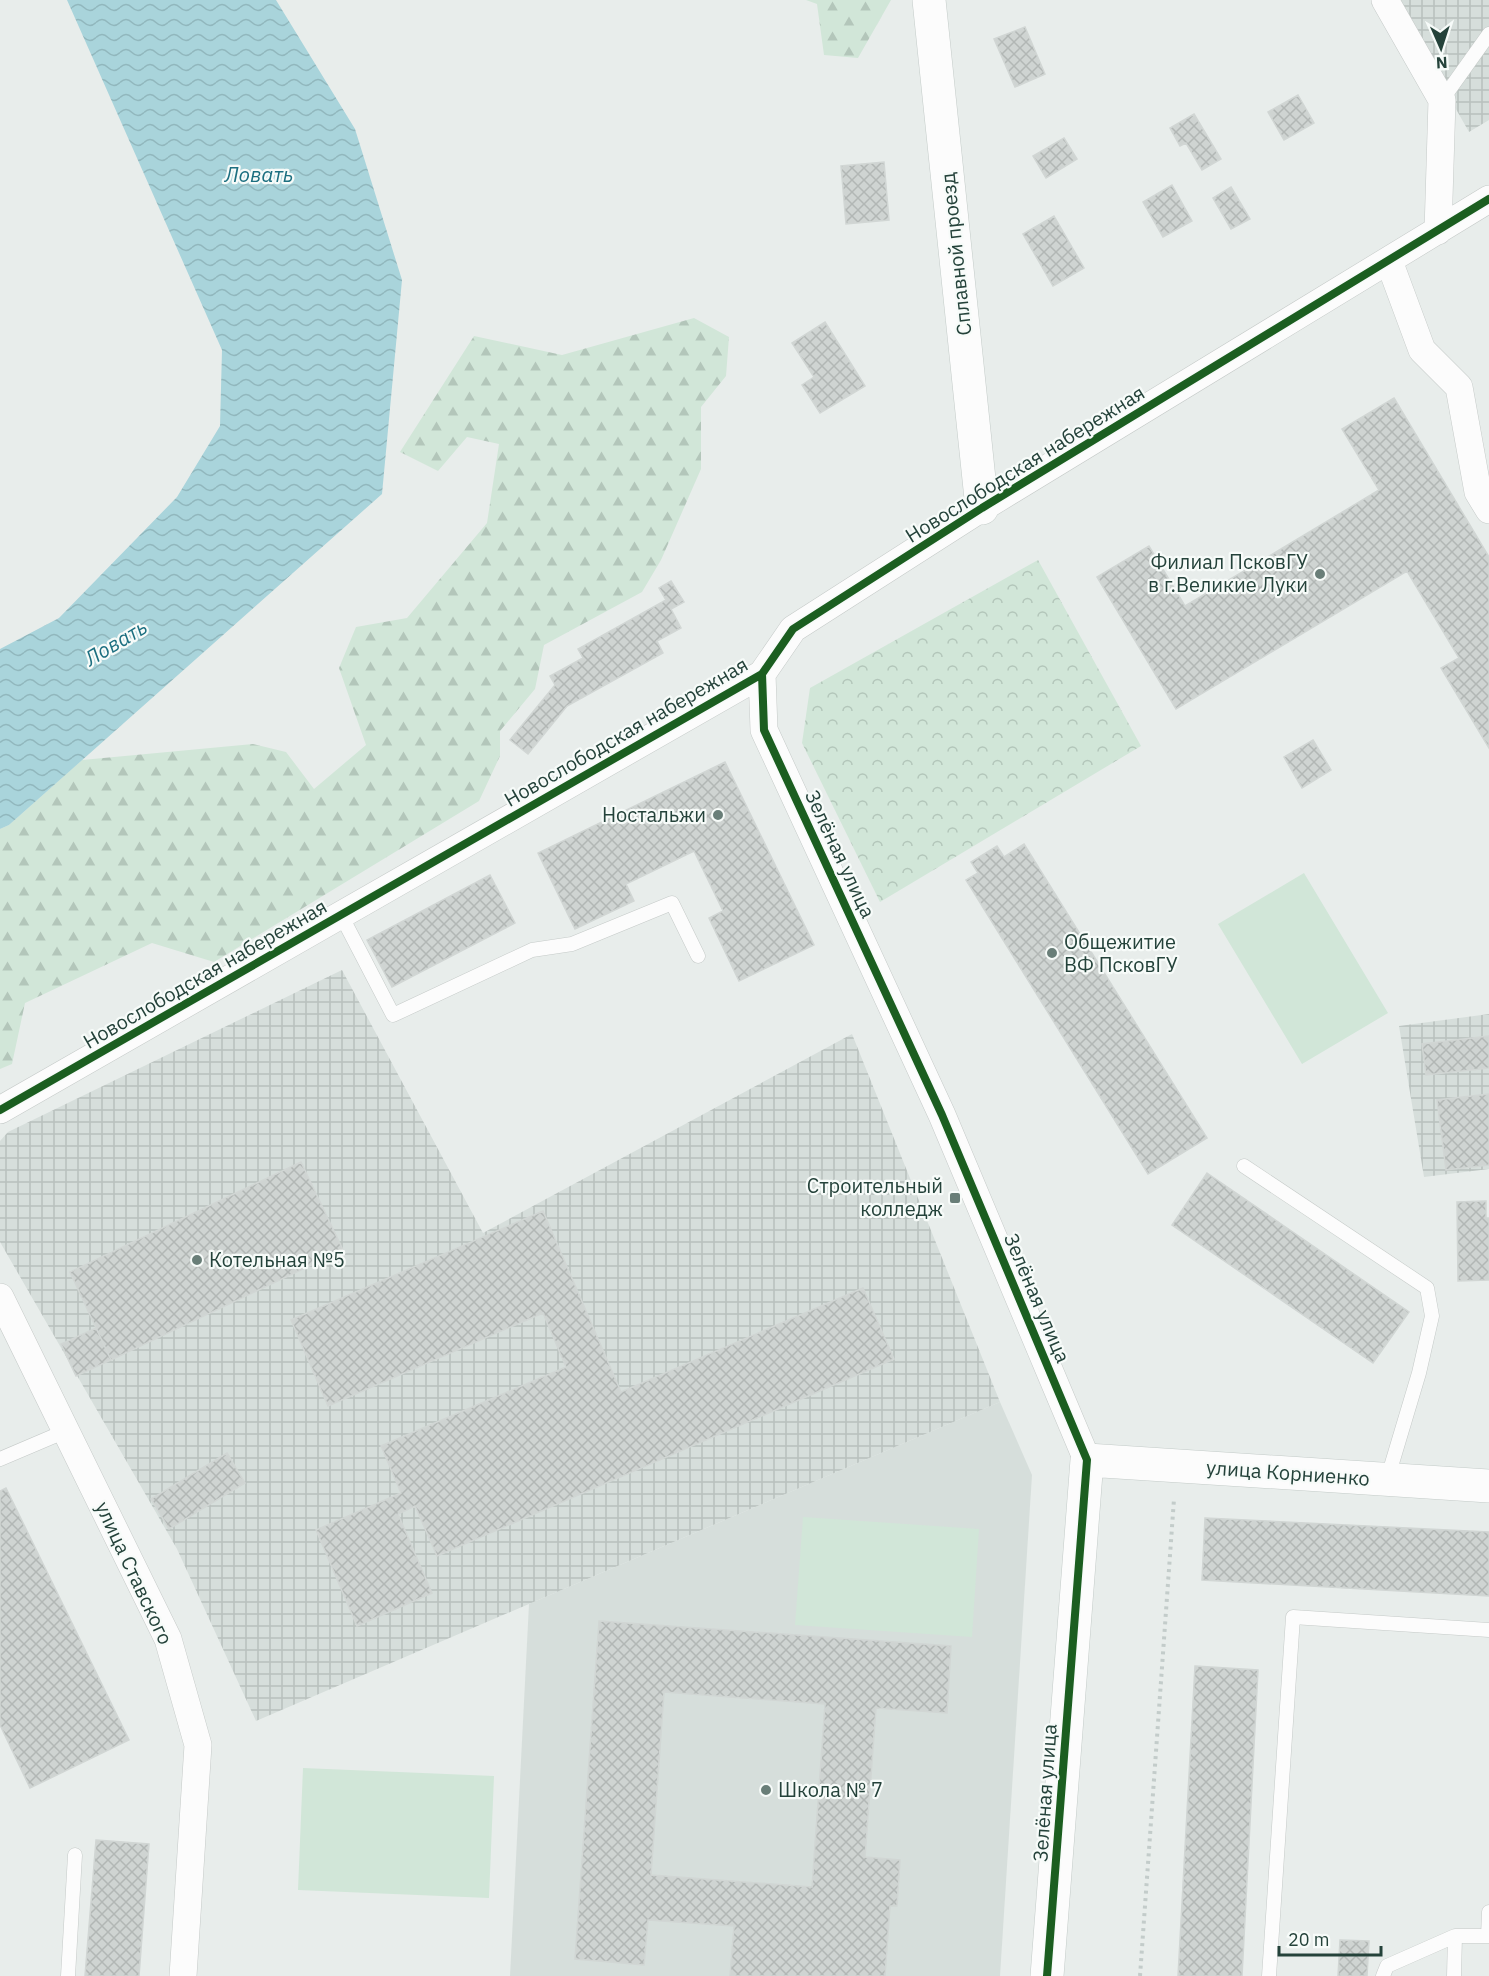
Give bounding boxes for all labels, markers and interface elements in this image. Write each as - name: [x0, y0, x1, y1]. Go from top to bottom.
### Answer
- north arrow: [1411, 18, 1471, 78]
- text: N: [1435, 53, 1448, 73]
- water label: Ловать: [224, 160, 293, 188]
- street label: Сплавной проезд: [934, 171, 977, 337]
- street label: Новослободская набережная: [900, 379, 1149, 549]
- place label: Филиал ПсковГУ в г.Великие Луки: [1148, 548, 1308, 598]
- marker: Филиал ПсковГУ в г.Великие Луки: [1313, 567, 1327, 581]
- water label: Ловать: [78, 612, 152, 672]
- street label: Новослободская набережная: [499, 651, 753, 813]
- street label: Зелёная улица: [799, 785, 882, 922]
- place label: Ностальжи: [602, 801, 706, 828]
- marker: Ностальжи: [711, 808, 725, 822]
- street label: Новослободская набережная: [78, 893, 332, 1055]
- place label: Общежитие ВФ ПсковГУ: [1064, 928, 1178, 978]
- marker: Общежитие ВФ ПсковГУ: [1045, 946, 1059, 960]
- place label: Строительный колледж: [807, 1172, 943, 1222]
- marker: Строительный колледж: [948, 1191, 962, 1205]
- street label: Зелёная улица: [998, 1229, 1077, 1367]
- place label: Котельная №5: [209, 1246, 345, 1273]
- marker: Котельная №5: [190, 1253, 204, 1267]
- street label: улица Корниенко: [1205, 1453, 1371, 1492]
- street label: улица Ставского: [89, 1497, 179, 1649]
- street label: Зелёная улица: [1026, 1723, 1063, 1863]
- place label: Школа № 7: [778, 1776, 883, 1803]
- marker: Школа № 7: [759, 1783, 773, 1797]
- scale bar: [1279, 1919, 1381, 1957]
- text: 20 m: [1288, 1928, 1330, 1951]

